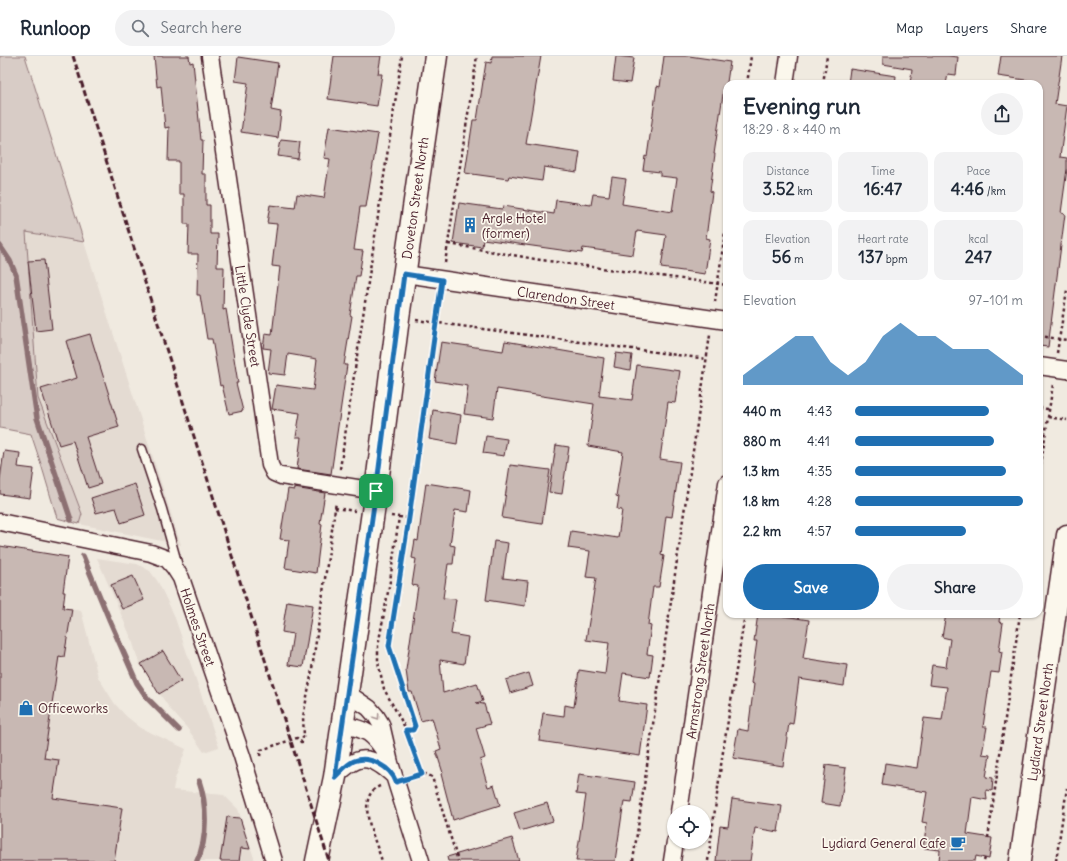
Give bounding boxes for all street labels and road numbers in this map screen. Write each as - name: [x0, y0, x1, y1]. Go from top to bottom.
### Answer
- street label: Doveton Street North: [398, 135, 433, 260]
- street label: Little Clyde Street: [231, 264, 264, 369]
- street label: Clarendon Street: [516, 283, 617, 314]
- street label: Holmes Street: [176, 586, 219, 669]
- street label: Armstrong Street North: [683, 602, 719, 740]
- street label: Lydiard Street North: [1024, 661, 1057, 782]

